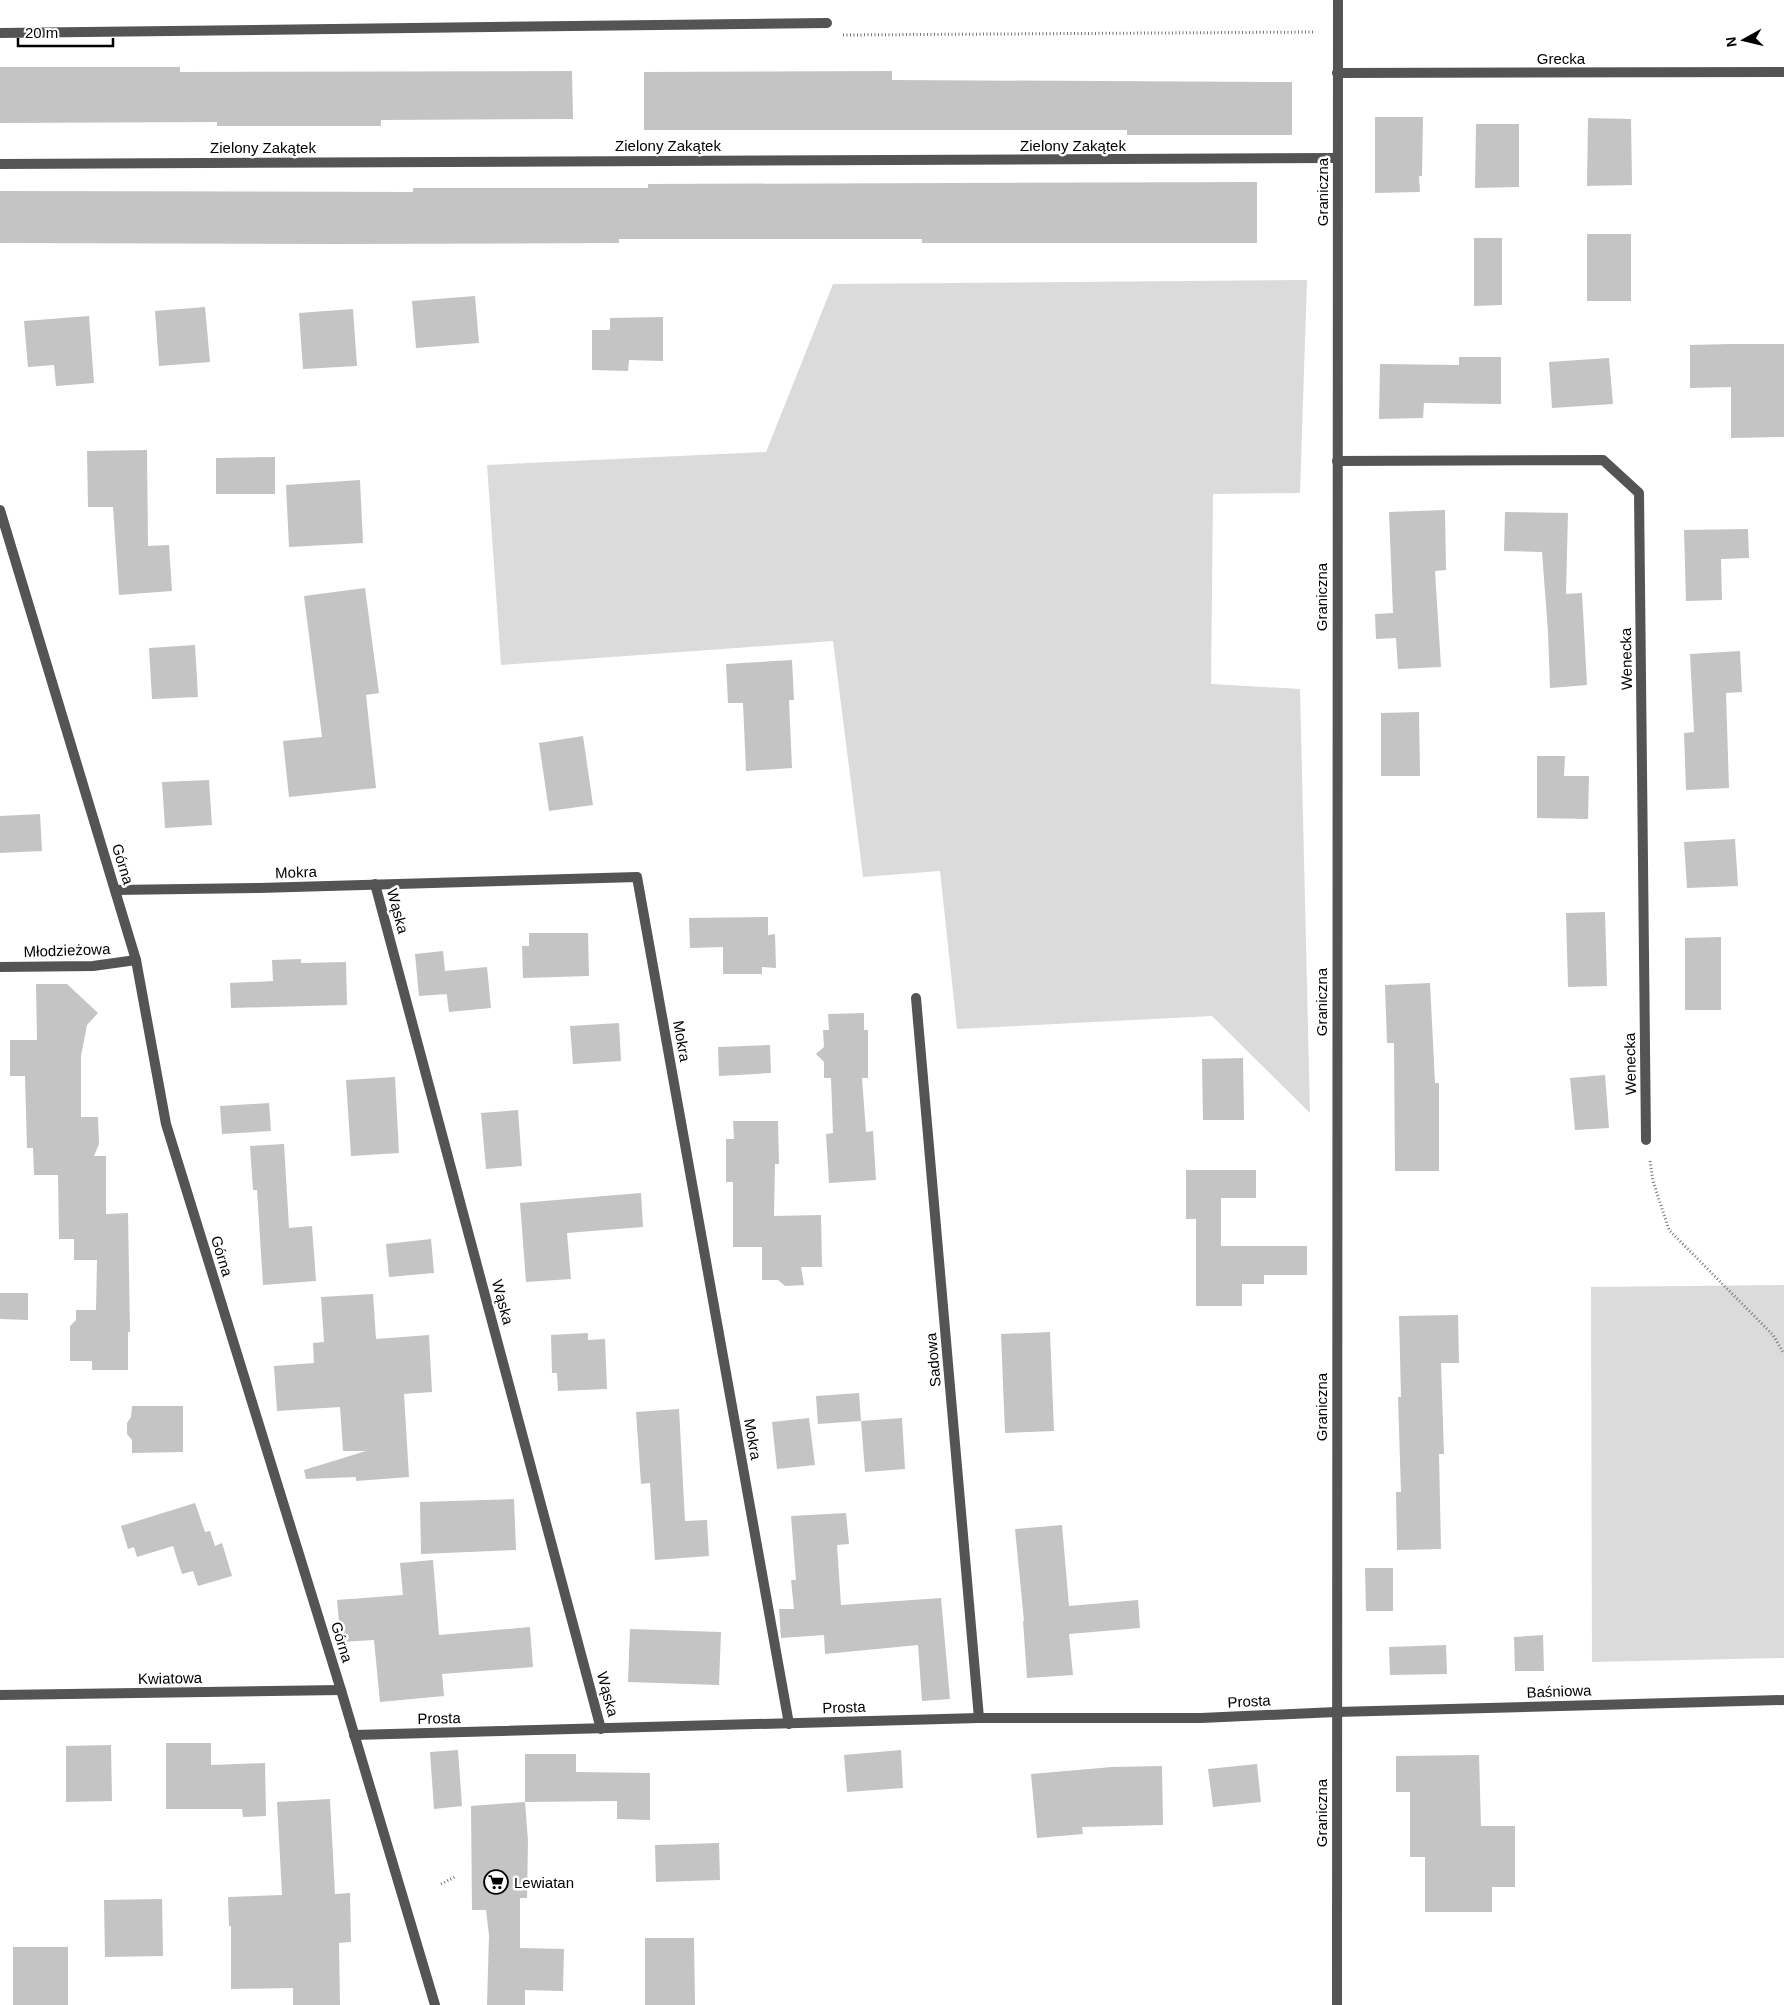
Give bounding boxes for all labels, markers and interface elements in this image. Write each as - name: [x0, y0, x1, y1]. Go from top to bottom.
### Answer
- scale bar: [18, 15, 112, 47]
- north arrow: [1719, 15, 1769, 65]
- text: 20 m: [25, 24, 58, 41]
- text: N: [1722, 36, 1740, 48]
- street label: Grecka: [1537, 50, 1586, 67]
- street label: Zielony Zakątek: [615, 137, 721, 154]
- street label: Zielony Zakątek: [1020, 137, 1126, 154]
- street label: Zielony Zakątek: [210, 139, 316, 156]
- street label: Graniczna: [1314, 157, 1331, 226]
- street label: Graniczna: [1313, 562, 1330, 631]
- street label: Wenecka: [1617, 627, 1635, 690]
- street label: Górna: [109, 842, 137, 887]
- street label: Mokra: [275, 863, 318, 881]
- street label: Wąska: [384, 887, 412, 936]
- street label: Młodzieżowa: [23, 940, 111, 960]
- street label: Graniczna: [1313, 967, 1330, 1036]
- street label: Mokra: [670, 1019, 694, 1064]
- street label: Wenecka: [1621, 1032, 1639, 1095]
- street label: Górna: [208, 1234, 236, 1279]
- street label: Wąska: [489, 1278, 517, 1327]
- street label: Sadowa: [922, 1332, 944, 1388]
- street label: Graniczna: [1313, 1372, 1330, 1441]
- street label: Mokra: [741, 1417, 765, 1462]
- street label: Górna: [328, 1620, 356, 1665]
- street label: Kwiatowa: [138, 1669, 203, 1687]
- street label: Wąska: [594, 1670, 622, 1719]
- street label: Baśniowa: [1526, 1681, 1592, 1701]
- street label: Prosta: [1227, 1691, 1272, 1711]
- street label: Prosta: [822, 1698, 867, 1716]
- street label: Prosta: [417, 1709, 461, 1727]
- street label: Graniczna: [1313, 1778, 1330, 1847]
- supermarket icon: Lewiatan: [483, 1869, 509, 1895]
- place label: Lewiatan: [514, 1874, 574, 1891]

